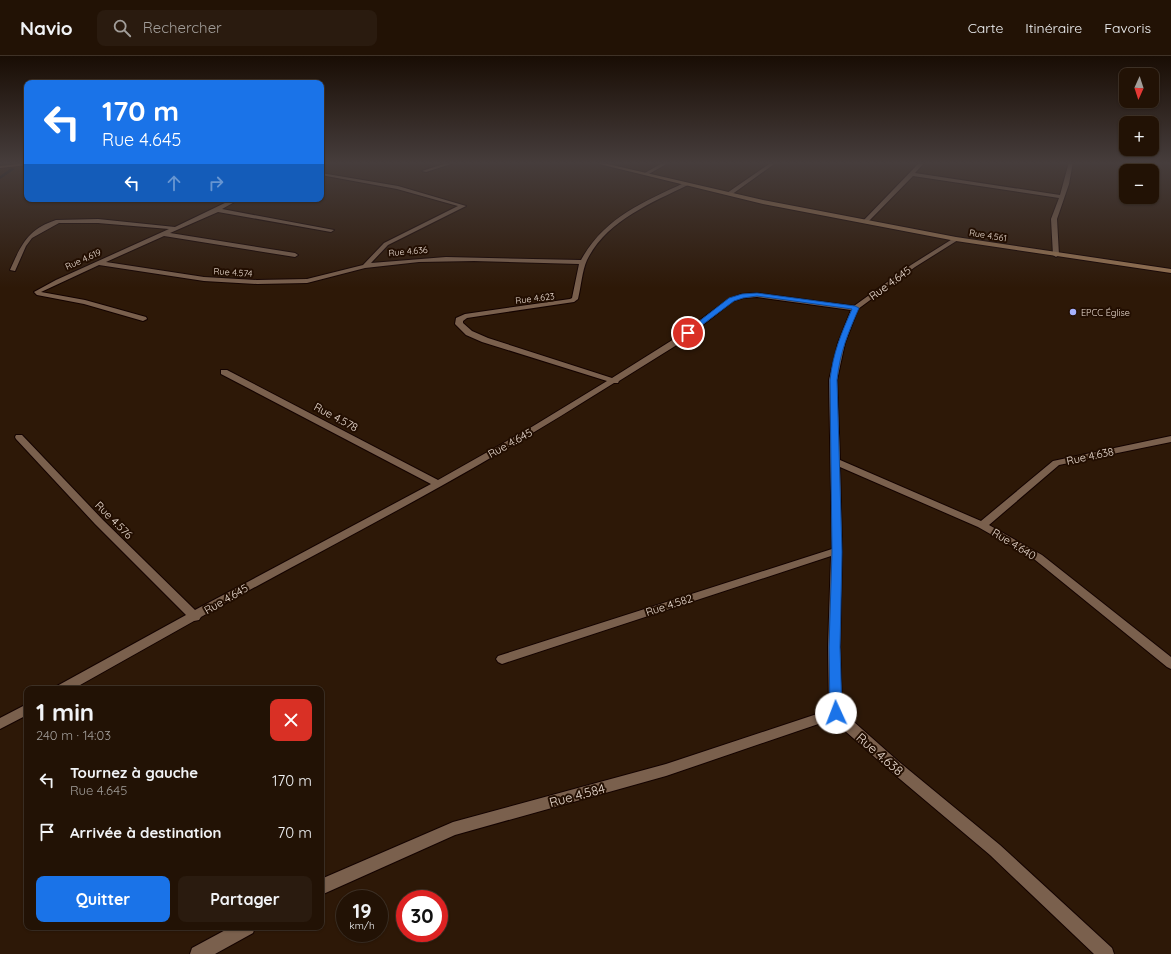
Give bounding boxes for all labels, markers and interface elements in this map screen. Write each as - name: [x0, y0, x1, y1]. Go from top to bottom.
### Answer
- search box: [97, 10, 377, 46]
- text: Navio: [20, 16, 73, 40]
- icon: search: [111, 17, 133, 39]
- text: Rechercher: [143, 18, 222, 37]
- text: Carte: [968, 19, 1003, 37]
- text: Itinéraire: [1025, 19, 1082, 37]
- text: Favoris: [1104, 19, 1151, 37]
- north arrow: [1119, 68, 1159, 108]
- map controls: [1119, 68, 1159, 204]
- text: 170 m: [102, 93, 179, 128]
- icon: left: [36, 96, 88, 148]
- button: +: [1119, 116, 1159, 156]
- text: Rue 4.645: [102, 128, 181, 151]
- button: −: [1119, 164, 1159, 204]
- icon: left: [121, 172, 143, 194]
- icon: ahead: [163, 172, 185, 194]
- icon: right: [205, 172, 227, 194]
- street label: Rue 4.561: [968, 227, 1008, 243]
- street label: Rue 4.636: [388, 244, 428, 258]
- street label: Rue 4.619: [63, 246, 103, 272]
- street label: Rue 4.645: [866, 263, 914, 303]
- street label: Rue 4.574: [213, 265, 253, 279]
- street label: Rue 4.623: [515, 290, 556, 306]
- marker: EPCC Église: [1068, 307, 1078, 317]
- place label: EPCC Église: [1081, 307, 1130, 318]
- pin: [671, 316, 705, 350]
- icon: arrive: [677, 322, 699, 344]
- street label: Rue 4.578: [311, 400, 361, 434]
- street label: Rue 4.645: [485, 425, 535, 461]
- street label: Rue 4.638: [1065, 444, 1115, 468]
- street label: Rue 4.576: [92, 498, 136, 542]
- street label: Rue 4.640: [989, 525, 1039, 563]
- street label: Rue 4.645: [202, 581, 250, 617]
- street label: Rue 4.582: [644, 591, 694, 619]
- position arrow: [815, 692, 857, 734]
- text: 1 min: [36, 697, 94, 727]
- button: close: [270, 699, 312, 741]
- text: 240 m · 14:03: [36, 727, 111, 743]
- street label: Rue 4.638: [853, 729, 907, 779]
- text: Tournez à gauche: [70, 763, 198, 782]
- icon: left: [36, 769, 58, 791]
- text: 170 m: [272, 771, 312, 790]
- street label: Rue 4.584: [547, 780, 607, 810]
- text: Rue 4.645: [70, 782, 127, 798]
- icon: arrive: [36, 821, 58, 843]
- text: Arrivée à destination: [70, 823, 222, 842]
- text: 70 m: [278, 823, 312, 842]
- button: Quitter: [36, 876, 170, 922]
- button: Partager: [178, 876, 312, 922]
- speed limit sign: 30: [396, 890, 448, 942]
- text: 19: [352, 898, 372, 923]
- text: km/h: [349, 919, 375, 932]

